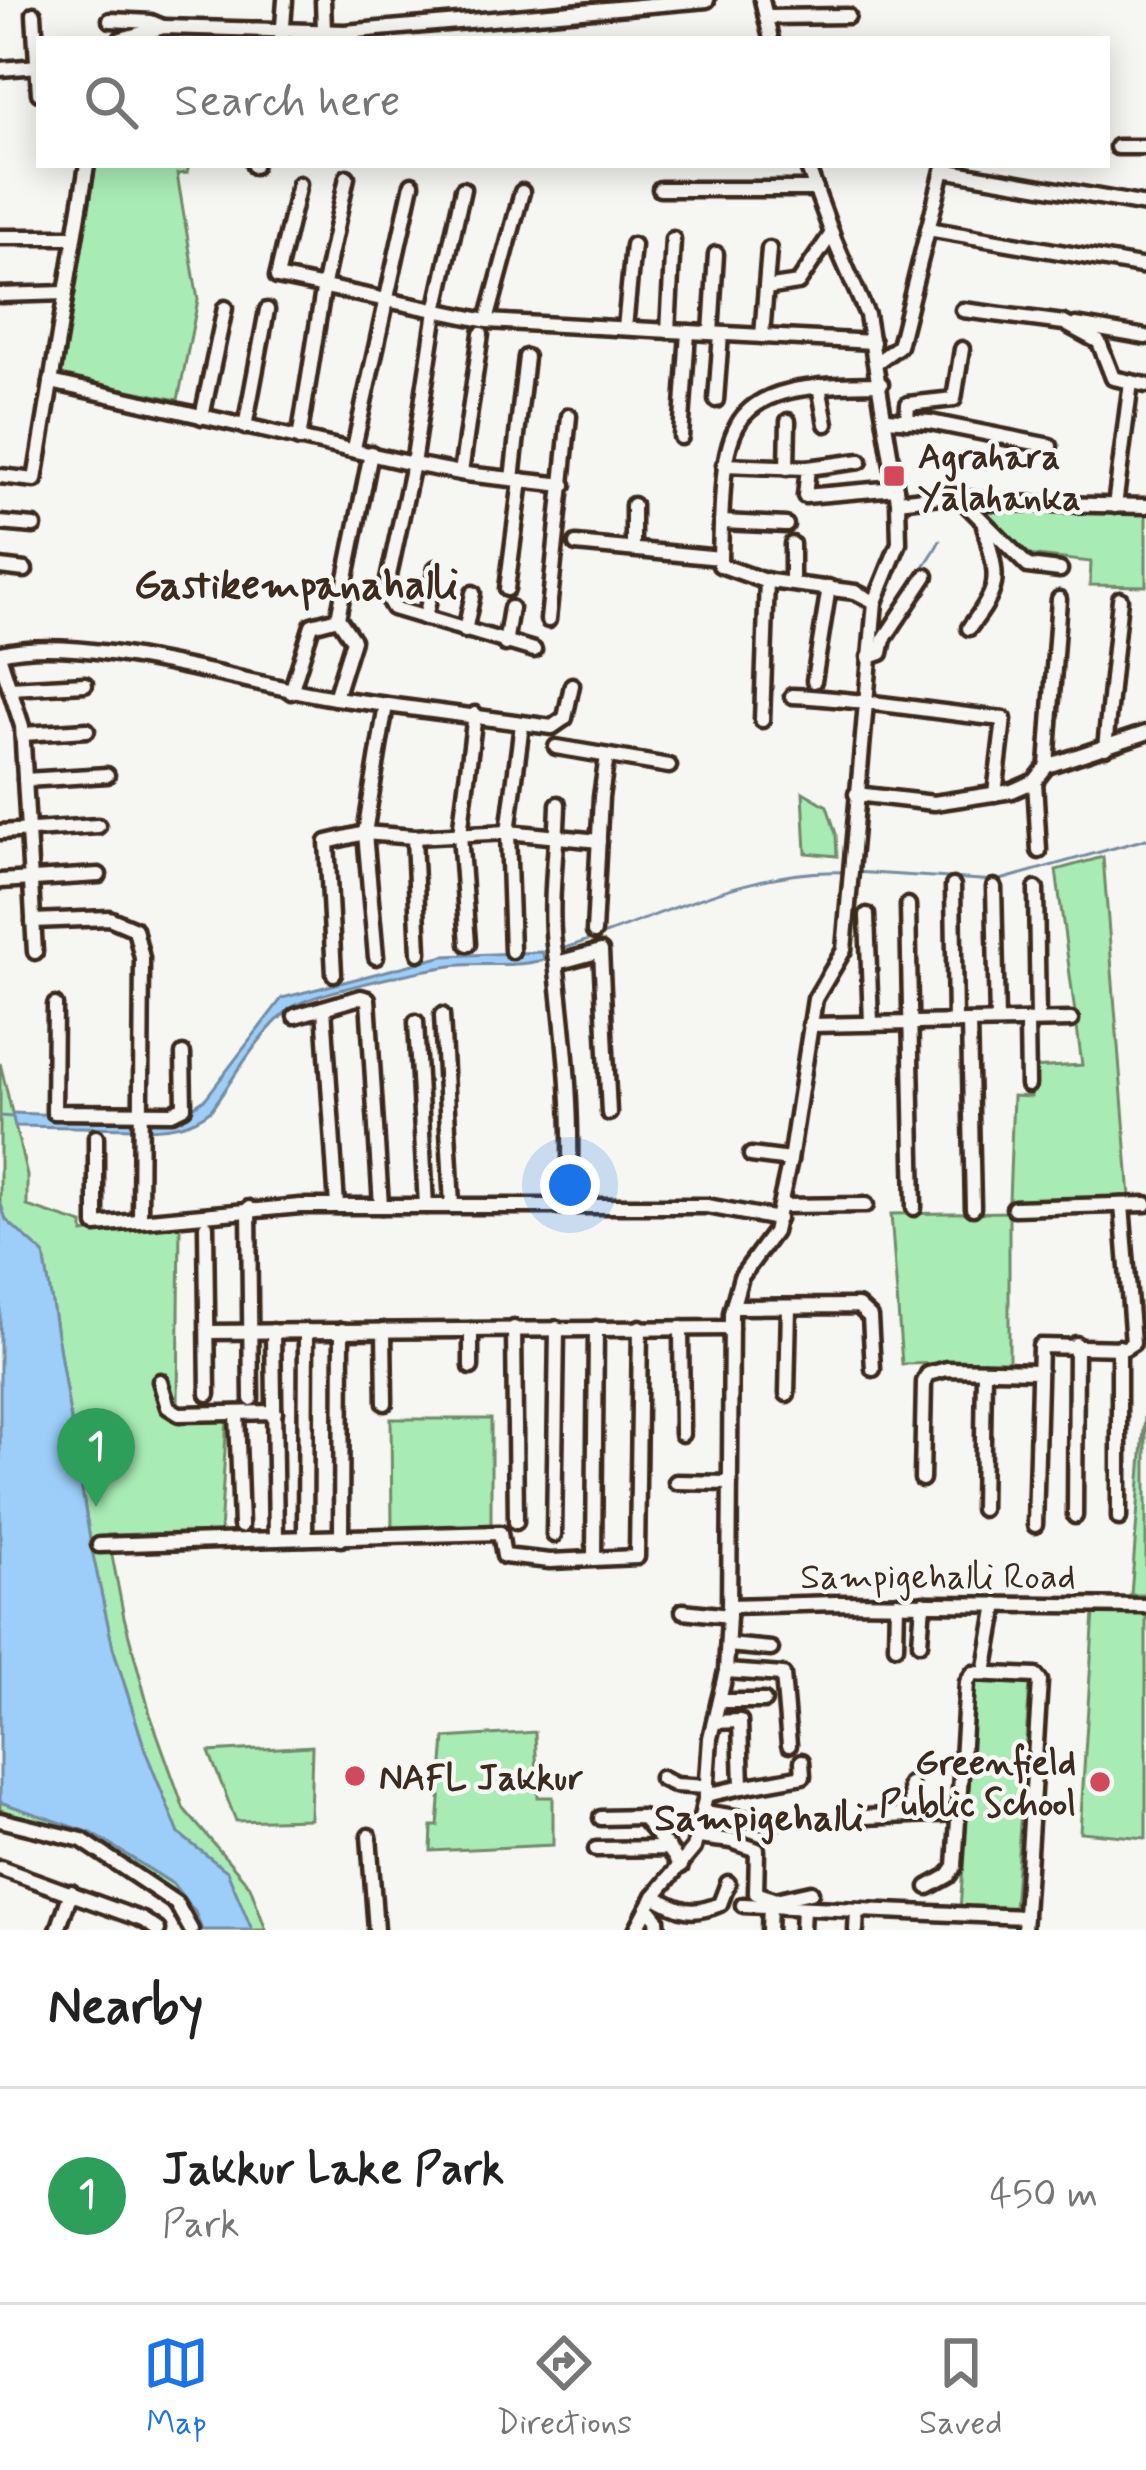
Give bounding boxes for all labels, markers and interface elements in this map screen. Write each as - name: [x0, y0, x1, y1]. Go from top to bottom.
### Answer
- search box: [36, 36, 1110, 168]
- icon: search: [78, 69, 144, 135]
- text: Search here: [174, 73, 401, 132]
- place label: Agrahara Yalahanka: [918, 435, 1081, 523]
- marker: Agrahara Yalahanka: [881, 463, 907, 489]
- district label: Gastikempanahalli: [134, 559, 458, 614]
- your location: [540, 1155, 600, 1215]
- pin: 1: [57, 1408, 135, 1507]
- street label: Sampigehalli Road: [800, 1555, 1076, 1602]
- place label: Greenfield Public School: [879, 1741, 1076, 1829]
- place label: NAFL Jakkur: [379, 1756, 583, 1803]
- marker: NAFL Jakkur: [342, 1763, 368, 1789]
- marker: Greenfield Public School: [1087, 1769, 1113, 1795]
- district label: Sampigehalli: [654, 1794, 864, 1845]
- text: Nearby: [48, 1975, 203, 2041]
- text: Jakkur Lake Park: [162, 2141, 504, 2200]
- text: 1: [78, 2170, 96, 2221]
- text: 450 m: [990, 2170, 1098, 2221]
- text: Park: [162, 2200, 240, 2251]
- tab: Map: [143, 2330, 209, 2446]
- tab: Directions: [496, 2330, 632, 2446]
- tab: Saved: [919, 2330, 1003, 2446]

